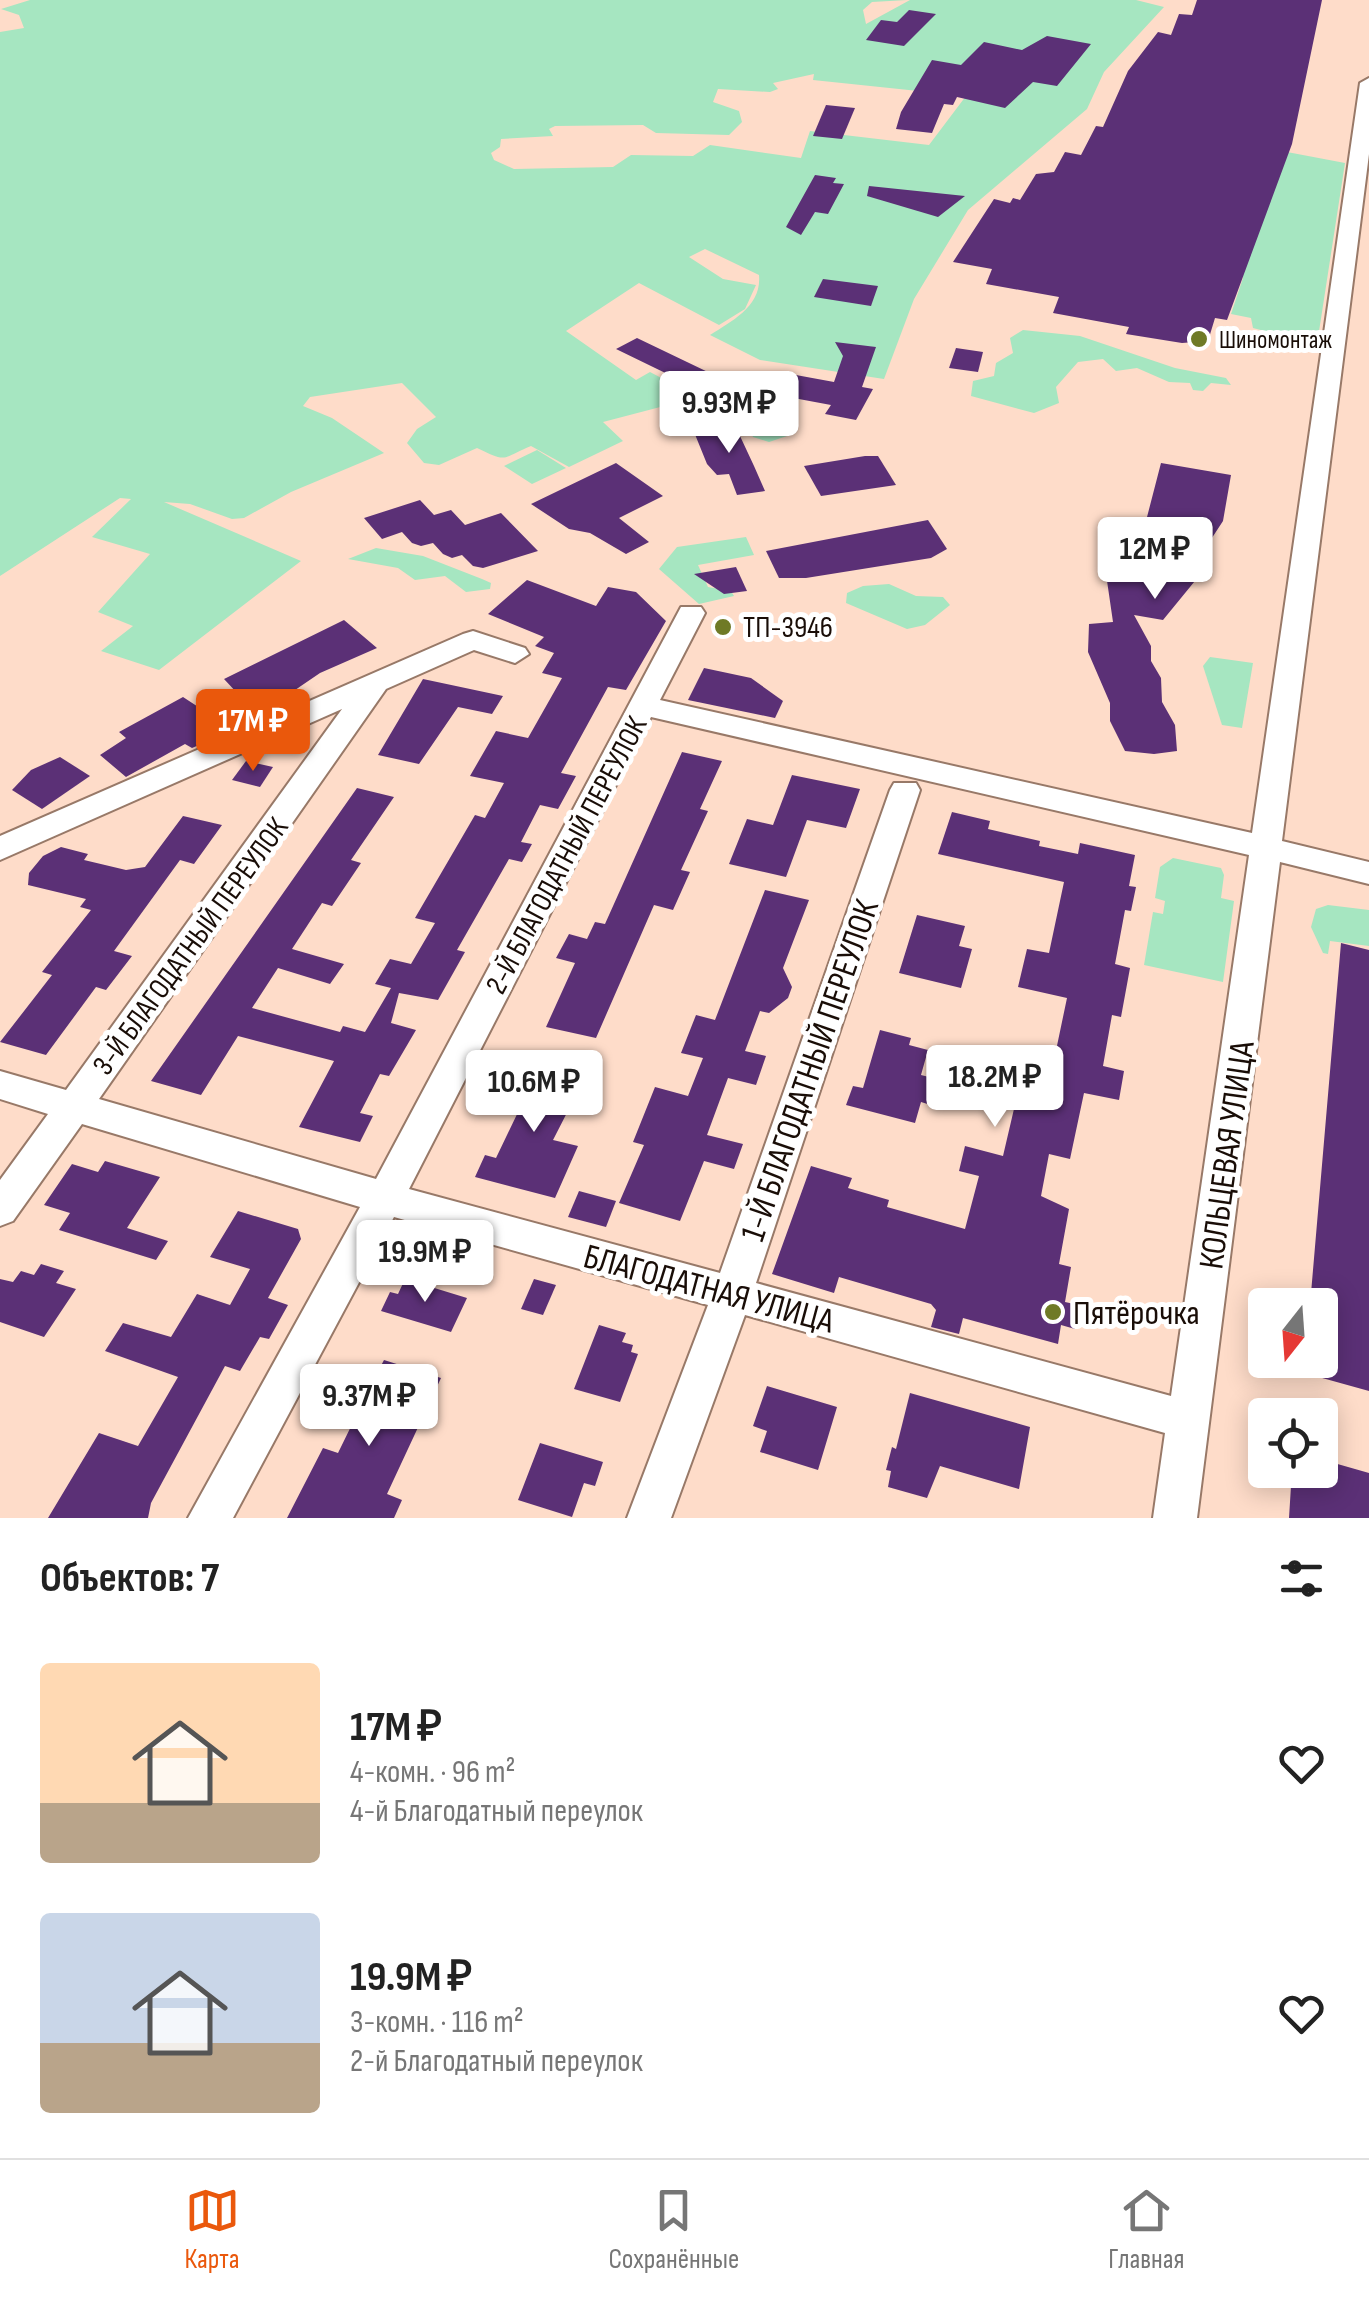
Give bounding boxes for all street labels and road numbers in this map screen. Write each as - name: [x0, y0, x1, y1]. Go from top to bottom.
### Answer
- street label: 2-Й БЛАГОДАТНЫЙ ПЕРЕУЛОК: [478, 710, 656, 1000]
- street label: 3-Й БЛАГОДАТНЫЙ ПЕРЕУЛОК: [85, 811, 297, 1082]
- street label: 1-Й БЛАГОДАТНЫЙ ПЕРЕУЛОК: [732, 894, 889, 1247]
- street label: КОЛЬЦЕВАЯ УЛИЦА: [1190, 1038, 1265, 1272]
- street label: БЛАГОДАТНАЯ УЛИЦА: [579, 1235, 839, 1344]

